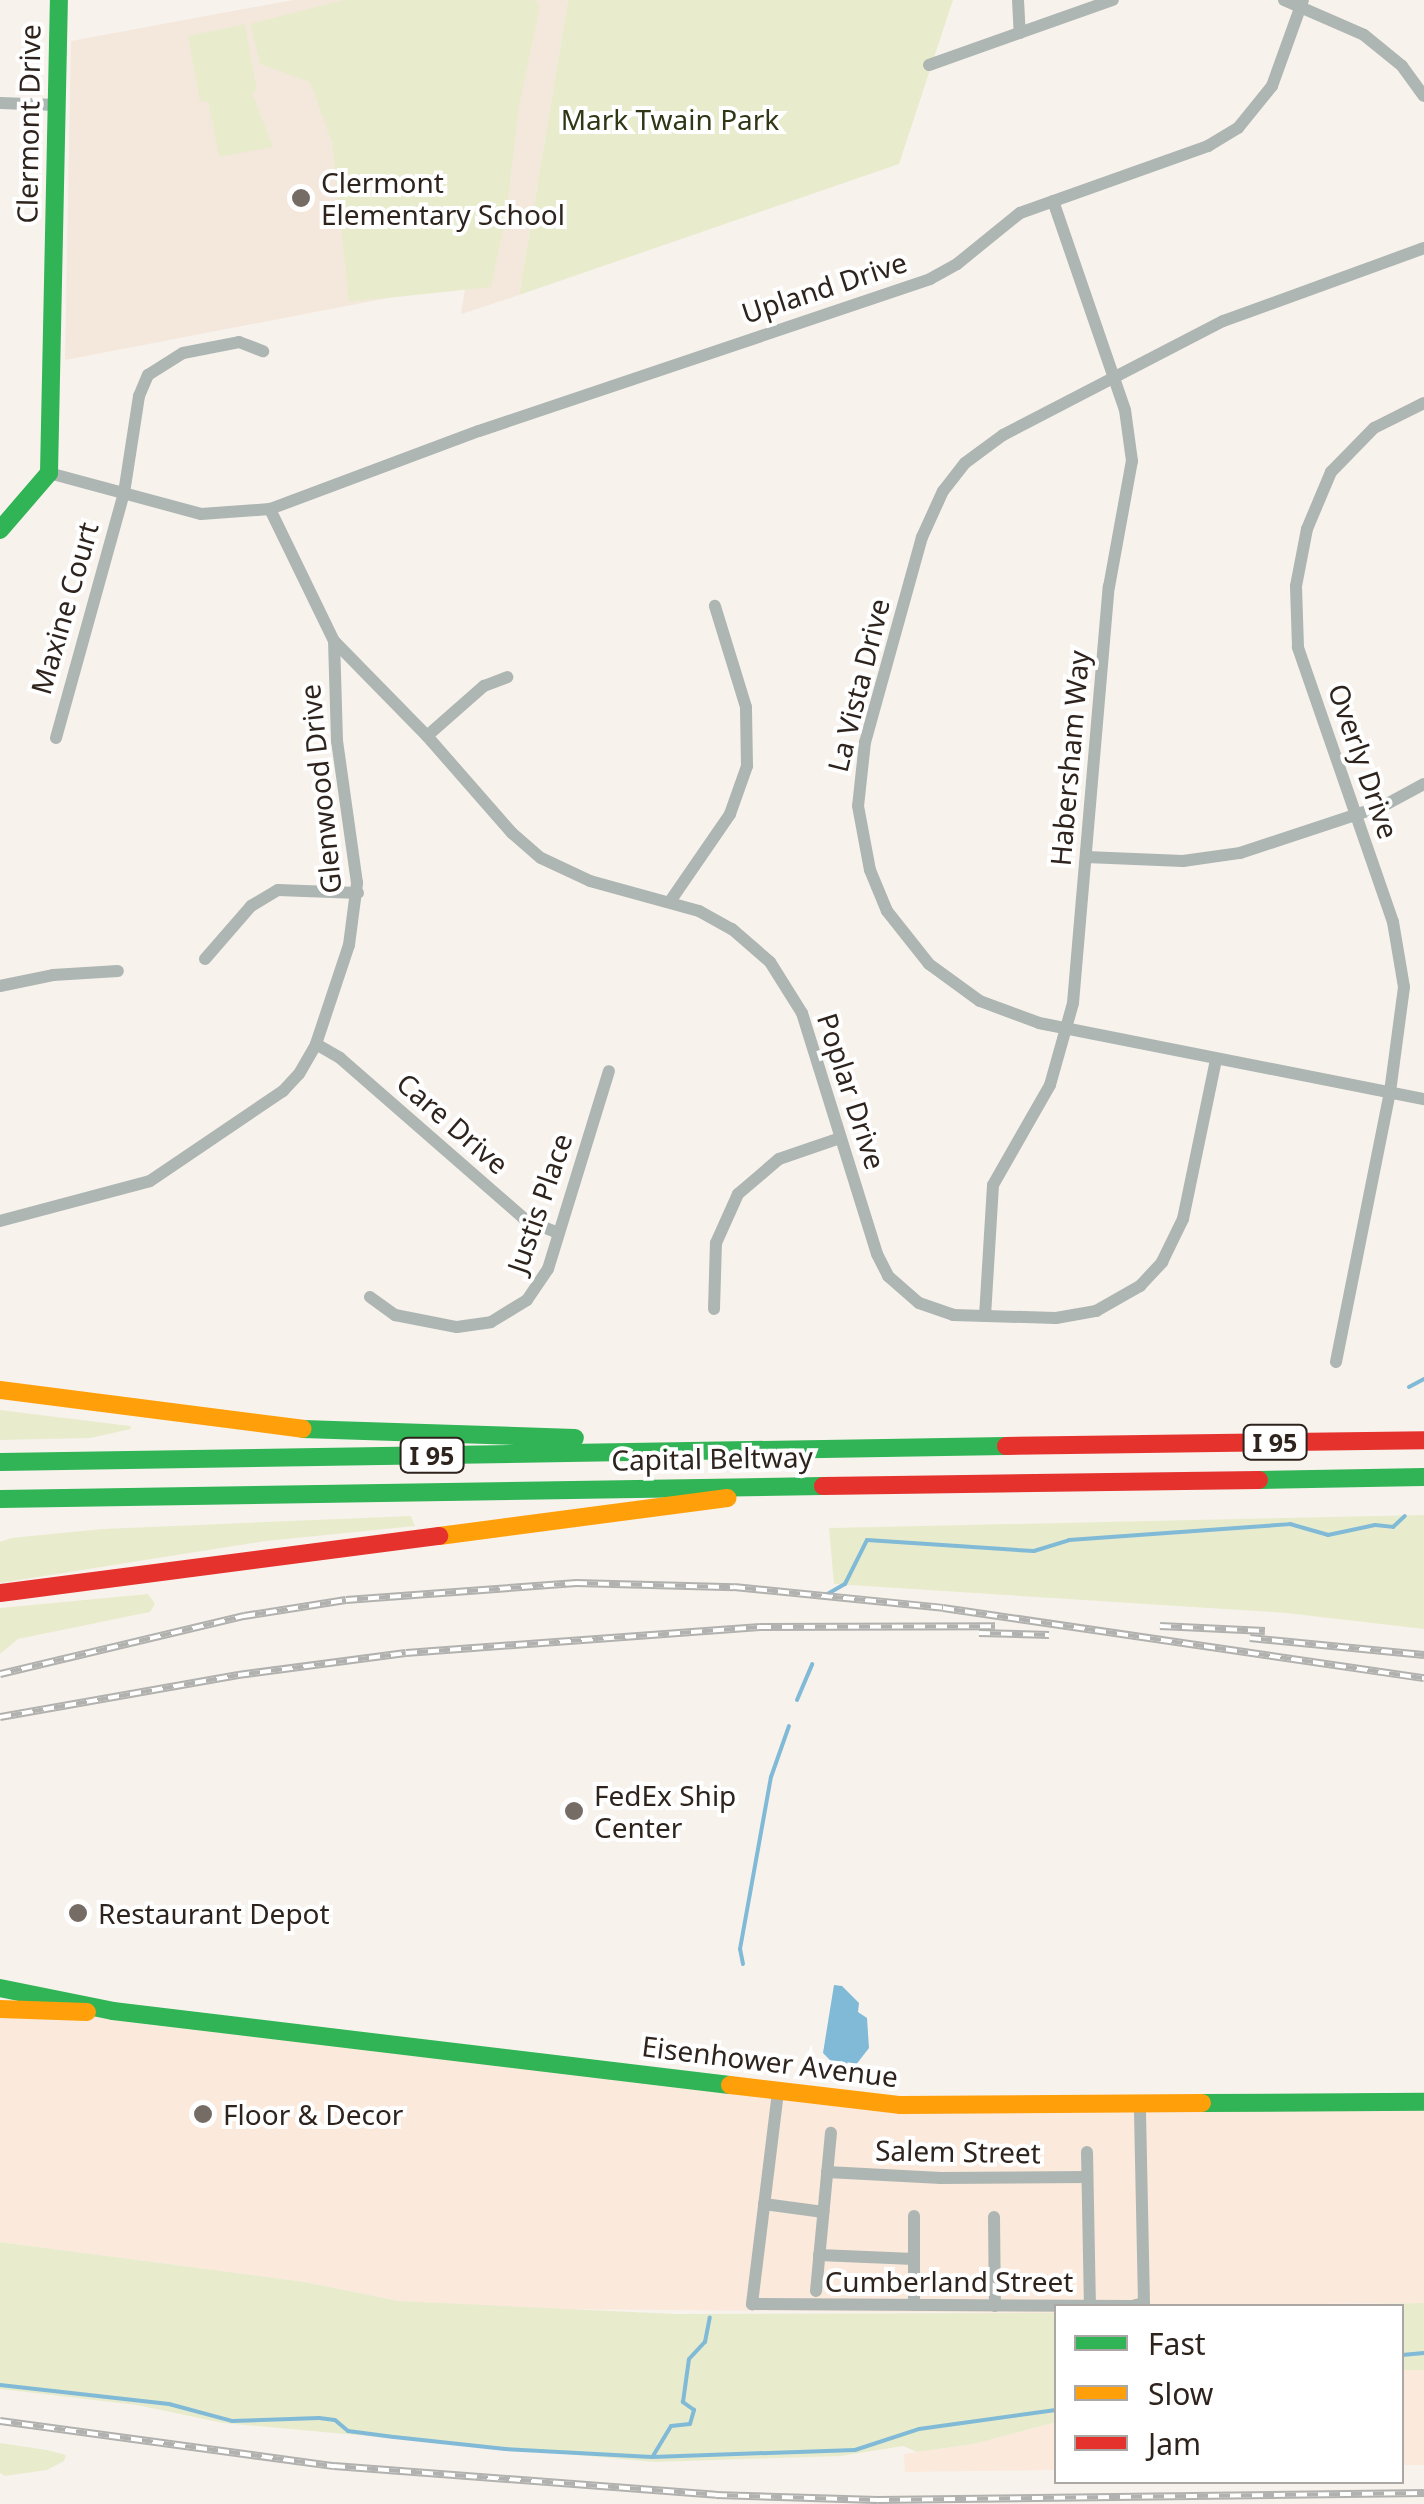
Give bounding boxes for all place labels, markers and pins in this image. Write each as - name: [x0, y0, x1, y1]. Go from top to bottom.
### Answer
- place label: Clermont Elementary School: [321, 165, 565, 231]
- marker: Clermont Elementary School: [290, 187, 312, 209]
- place label: FedEx Ship Center: [594, 1778, 736, 1844]
- marker: FedEx Ship Center: [563, 1800, 585, 1822]
- place label: Restaurant Depot: [98, 1896, 330, 1930]
- marker: Restaurant Depot: [67, 1902, 89, 1924]
- place label: Floor & Decor: [223, 2097, 403, 2131]
- marker: Floor & Decor: [192, 2103, 214, 2125]

